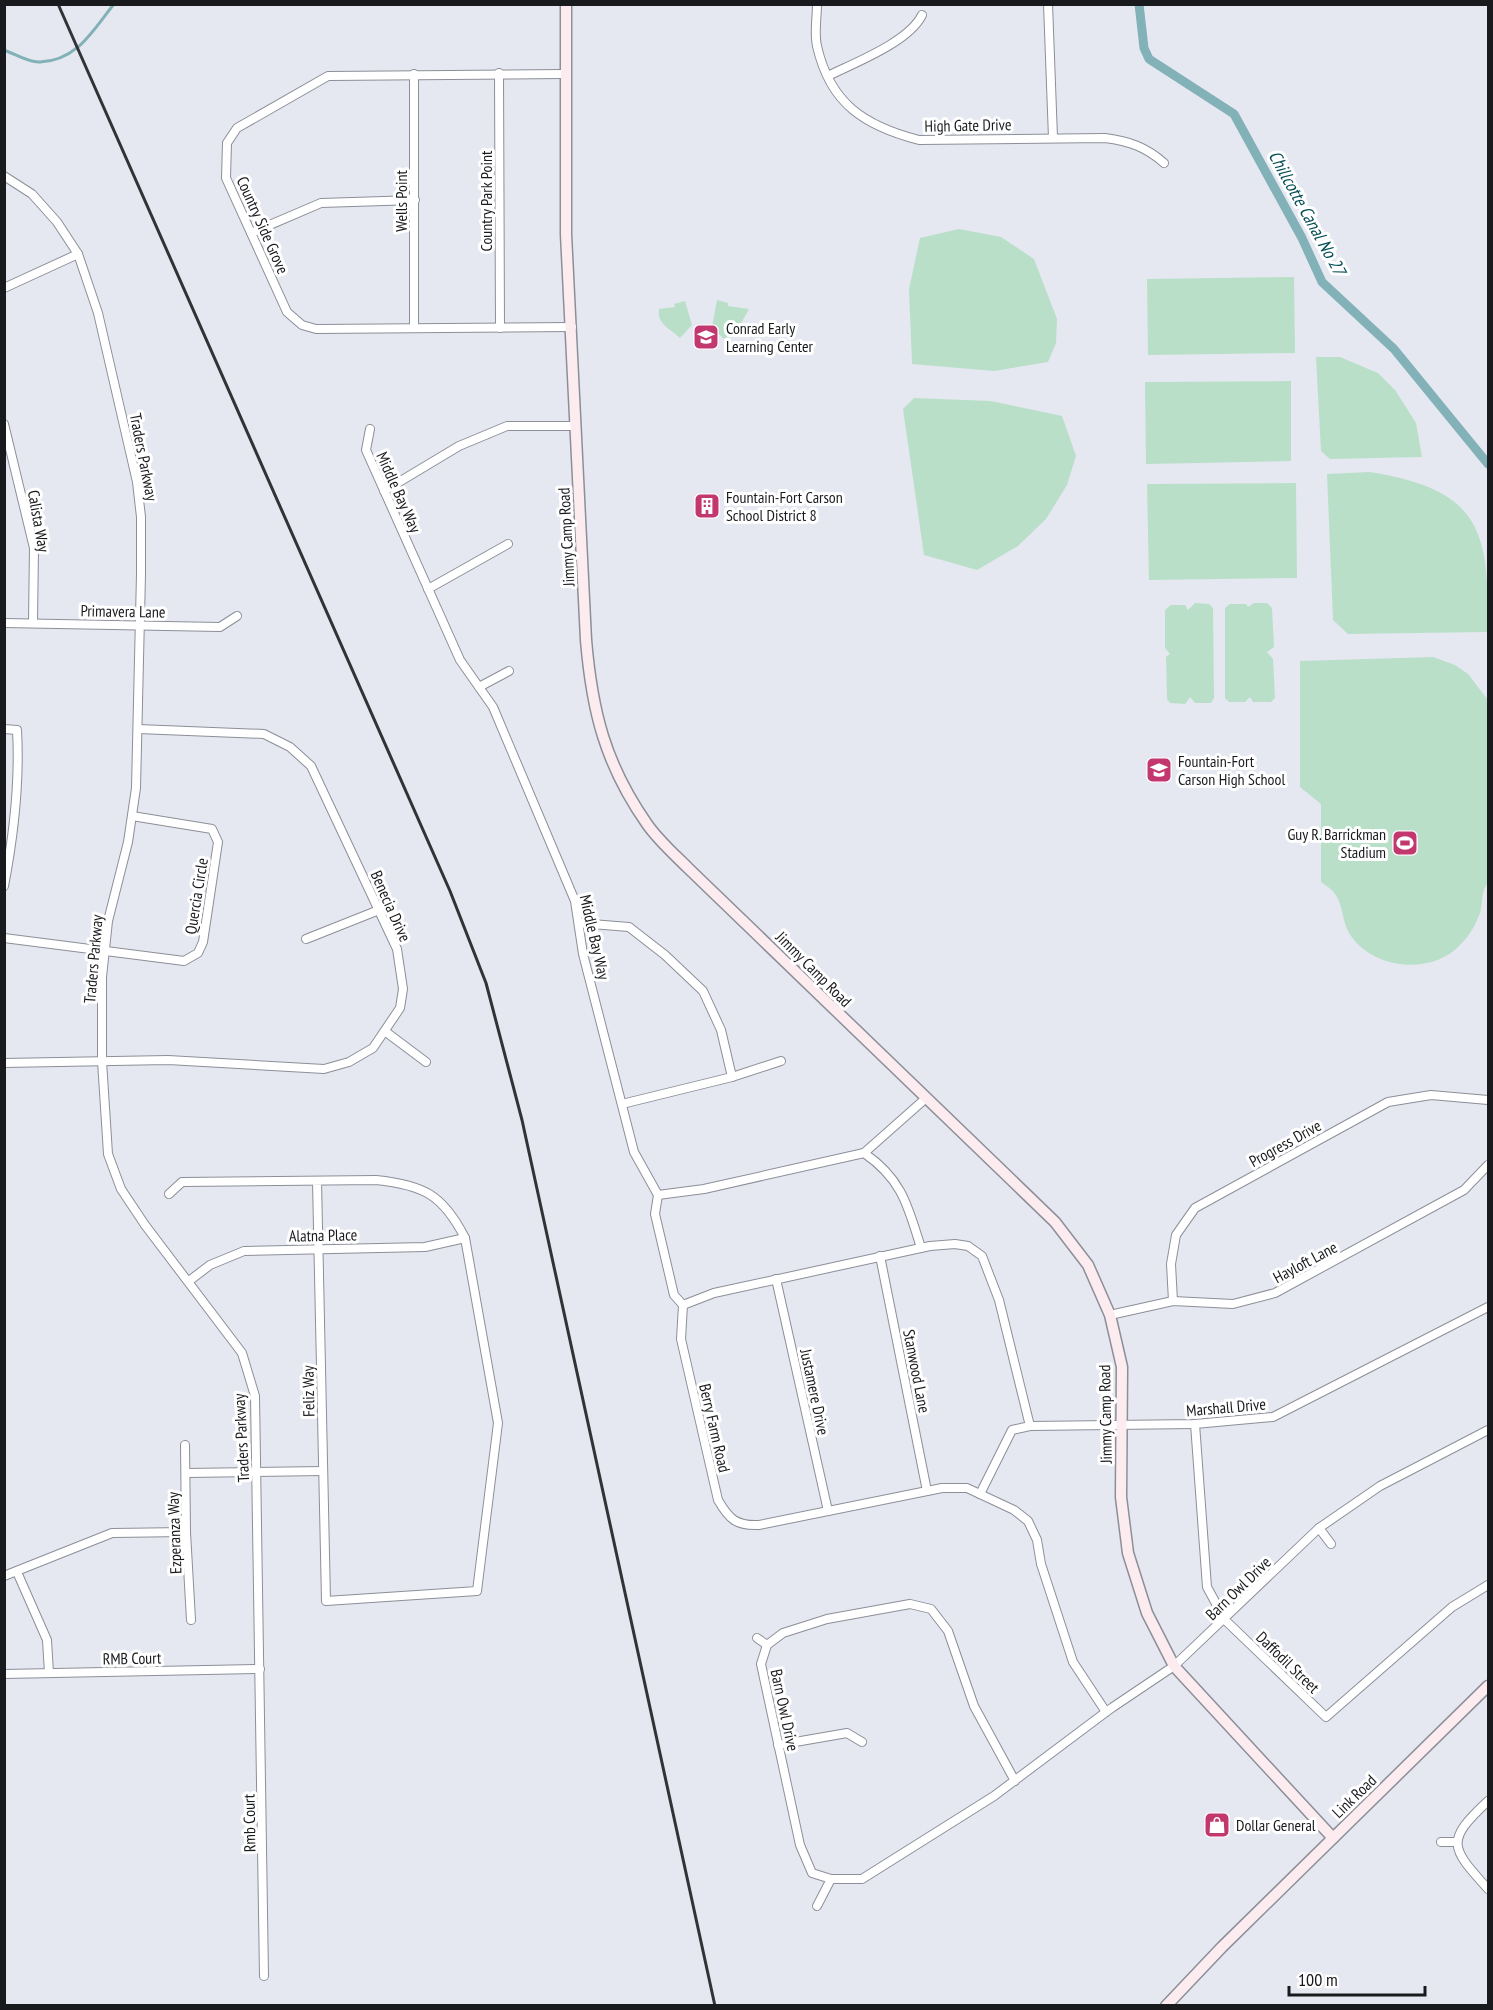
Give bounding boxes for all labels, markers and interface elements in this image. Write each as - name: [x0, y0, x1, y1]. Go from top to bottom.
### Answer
- street label: High Gate Drive: [924, 114, 1012, 136]
- water label: Chillcotte Canal No 27: [1264, 146, 1353, 282]
- street label: Country Park Point: [476, 150, 496, 251]
- street label: Wells Point: [391, 170, 411, 232]
- street label: Country Side Grove: [233, 173, 293, 277]
- place label: Conrad Early Learning Center: [726, 318, 814, 356]
- school or university icon: Conrad Early Learning Center: [691, 322, 721, 352]
- street label: Traders Parkway: [126, 411, 162, 503]
- street label: Middle Bay Way: [372, 448, 426, 536]
- street label: Jimmy Camp Road: [553, 487, 579, 588]
- place label: Fountain-Fort Carson School District 8: [726, 487, 843, 525]
- street label: Calista Way: [24, 488, 54, 554]
- building icon: Fountain-Fort Carson School District 8: [692, 491, 722, 521]
- street label: Primavera Lane: [80, 600, 166, 622]
- place label: Fountain-Fort Carson High School: [1178, 751, 1285, 789]
- school or university icon: Fountain-Fort Carson High School: [1144, 755, 1174, 785]
- place label: Guy R. Barrickman Stadium: [1287, 824, 1386, 862]
- sports icon: Guy R. Barrickman Stadium: [1390, 828, 1420, 858]
- street label: Quercia Circle: [180, 856, 212, 936]
- street label: Benecia Drive: [366, 867, 416, 945]
- street label: Middle Bay Way: [576, 893, 614, 981]
- street label: Traders Parkway: [79, 914, 107, 1004]
- street label: Jimmy Camp Road: [771, 926, 856, 1011]
- street label: Progress Drive: [1245, 1115, 1325, 1171]
- street label: Alatna Place: [289, 1224, 357, 1246]
- street label: Hayloft Lane: [1270, 1237, 1340, 1287]
- street label: Stanwood Lane: [899, 1328, 935, 1414]
- street label: Justamere Drive: [796, 1346, 834, 1437]
- street label: Jimmy Camp Road: [1094, 1364, 1116, 1465]
- street label: Feliz Way: [298, 1365, 318, 1417]
- street label: Berry Farm Road: [695, 1382, 735, 1474]
- street label: Traders Parkway: [229, 1393, 253, 1483]
- street label: Marshall Drive: [1185, 1394, 1267, 1420]
- street label: Ezperanza Way: [163, 1492, 185, 1574]
- street label: Barn Owl Drive: [1201, 1552, 1275, 1624]
- street label: Daffodil Street: [1252, 1627, 1324, 1698]
- street label: RMB Court: [102, 1647, 162, 1669]
- street label: Barn Owl Drive: [767, 1667, 803, 1753]
- street label: Link Road: [1328, 1770, 1380, 1822]
- street label: Rmb Court: [238, 1793, 260, 1852]
- shop icon: Dollar General: [1202, 1810, 1232, 1840]
- place label: Dollar General: [1236, 1815, 1316, 1835]
- scale bar: [1289, 1959, 1426, 1997]
- text: 100 m: [1298, 1968, 1338, 1991]

